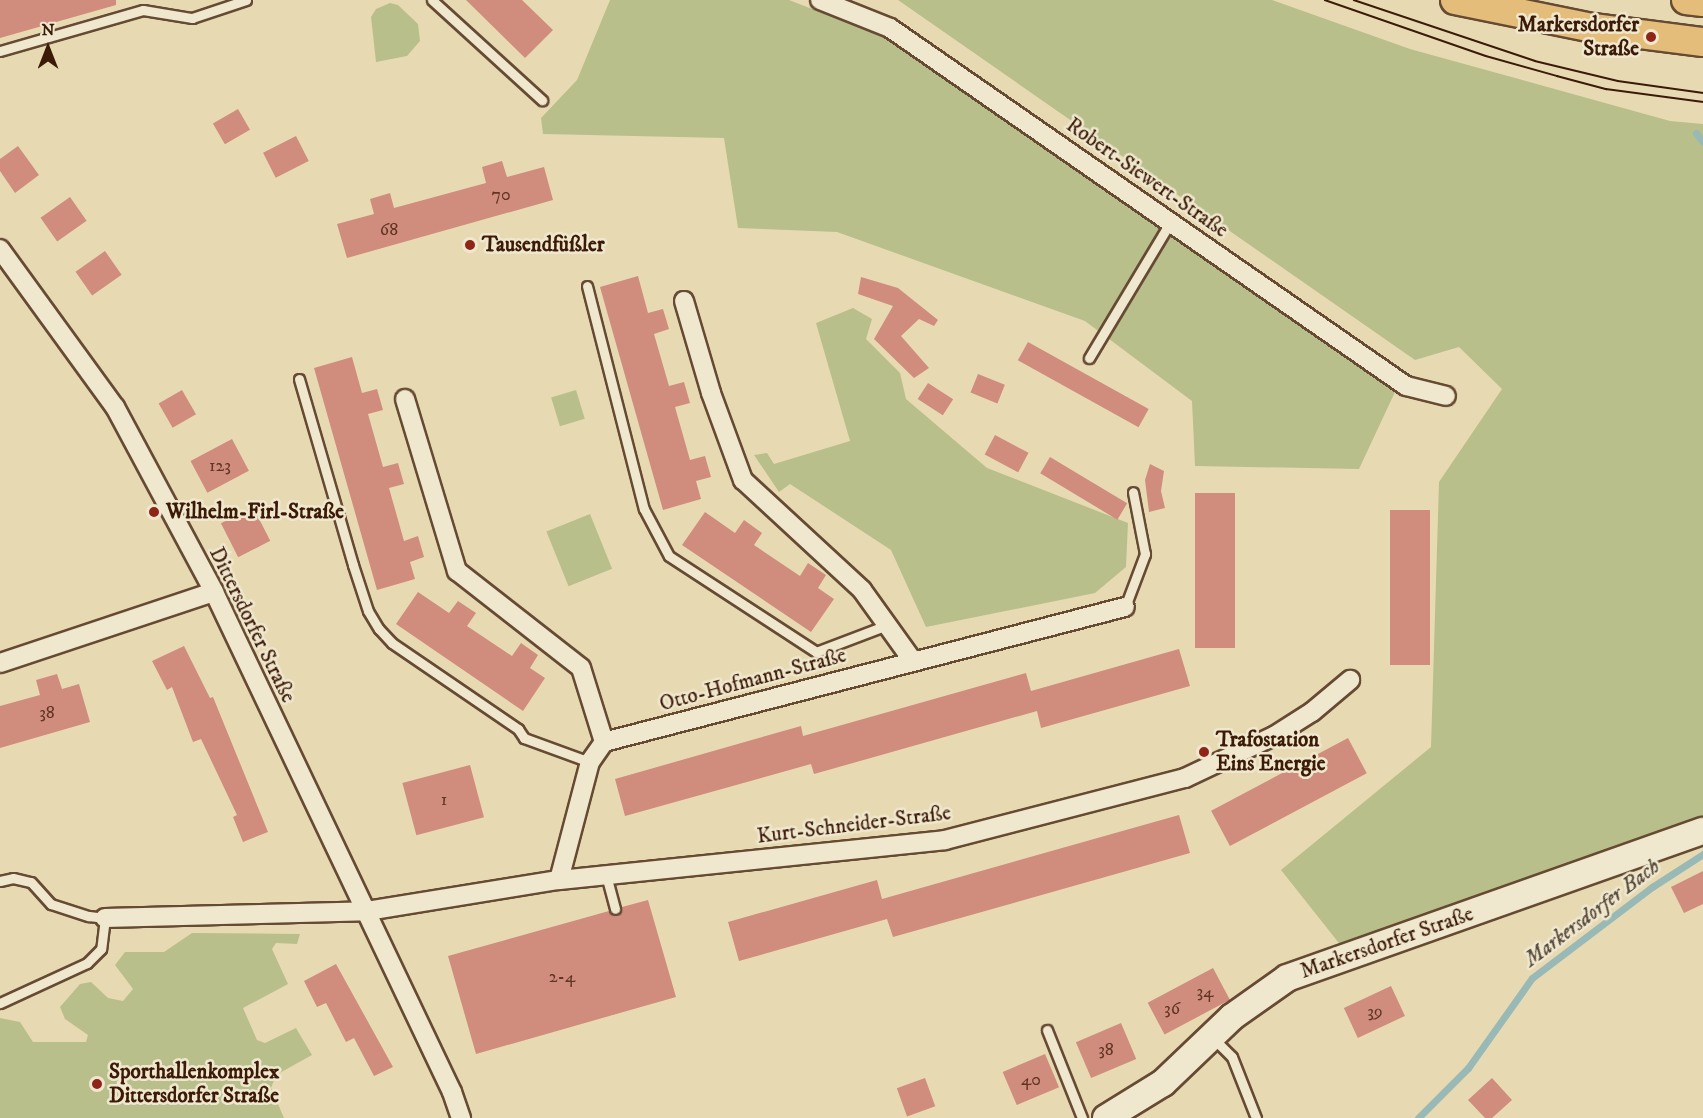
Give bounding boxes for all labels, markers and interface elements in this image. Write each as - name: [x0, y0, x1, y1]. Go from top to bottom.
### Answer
- place label: Markersdorfer Straße: [1518, 12, 1639, 62]
- north arrow: [18, 18, 78, 78]
- text: N: [41, 20, 55, 40]
- marker: Markersdorfer Straße: [1644, 30, 1658, 44]
- street label: Robert-Siewert-Straße: [1061, 113, 1233, 243]
- house number: 70: [491, 184, 511, 206]
- house number: 68: [380, 219, 398, 241]
- place label: Tausendfüßler: [482, 232, 604, 258]
- marker: Tausendfüßler: [463, 238, 477, 252]
- house number: 123: [209, 455, 231, 477]
- place label: Wilhelm-Firl-Straße: [166, 499, 344, 525]
- marker: Wilhelm-Firl-Straße: [147, 505, 161, 519]
- street label: Dittersdorfer Straße: [203, 543, 301, 707]
- street label: Otto-Hofmann-Straße: [657, 643, 849, 717]
- house number: 38: [39, 702, 55, 724]
- place label: Trafostation Eins Energie: [1216, 727, 1325, 777]
- marker: Trafostation Eins Energie: [1197, 745, 1211, 759]
- house number: 1: [441, 789, 447, 811]
- street label: Kurt-Schneider-Straße: [756, 801, 952, 849]
- water label: Markersdorfer Bach: [1519, 853, 1665, 973]
- street label: Markersdorfer Straße: [1297, 902, 1477, 984]
- house number: 2-4: [549, 966, 575, 988]
- house number: 34: [1196, 981, 1214, 1003]
- house number: 36: [1164, 998, 1180, 1020]
- house number: 39: [1367, 1001, 1383, 1023]
- house number: 38: [1098, 1039, 1114, 1061]
- place label: Sporthallenkomplex Dittersdorfer Straße: [109, 1059, 279, 1109]
- house number: 40: [1021, 1069, 1041, 1091]
- marker: Sporthallenkomplex Dittersdorfer Straße: [90, 1077, 104, 1091]

